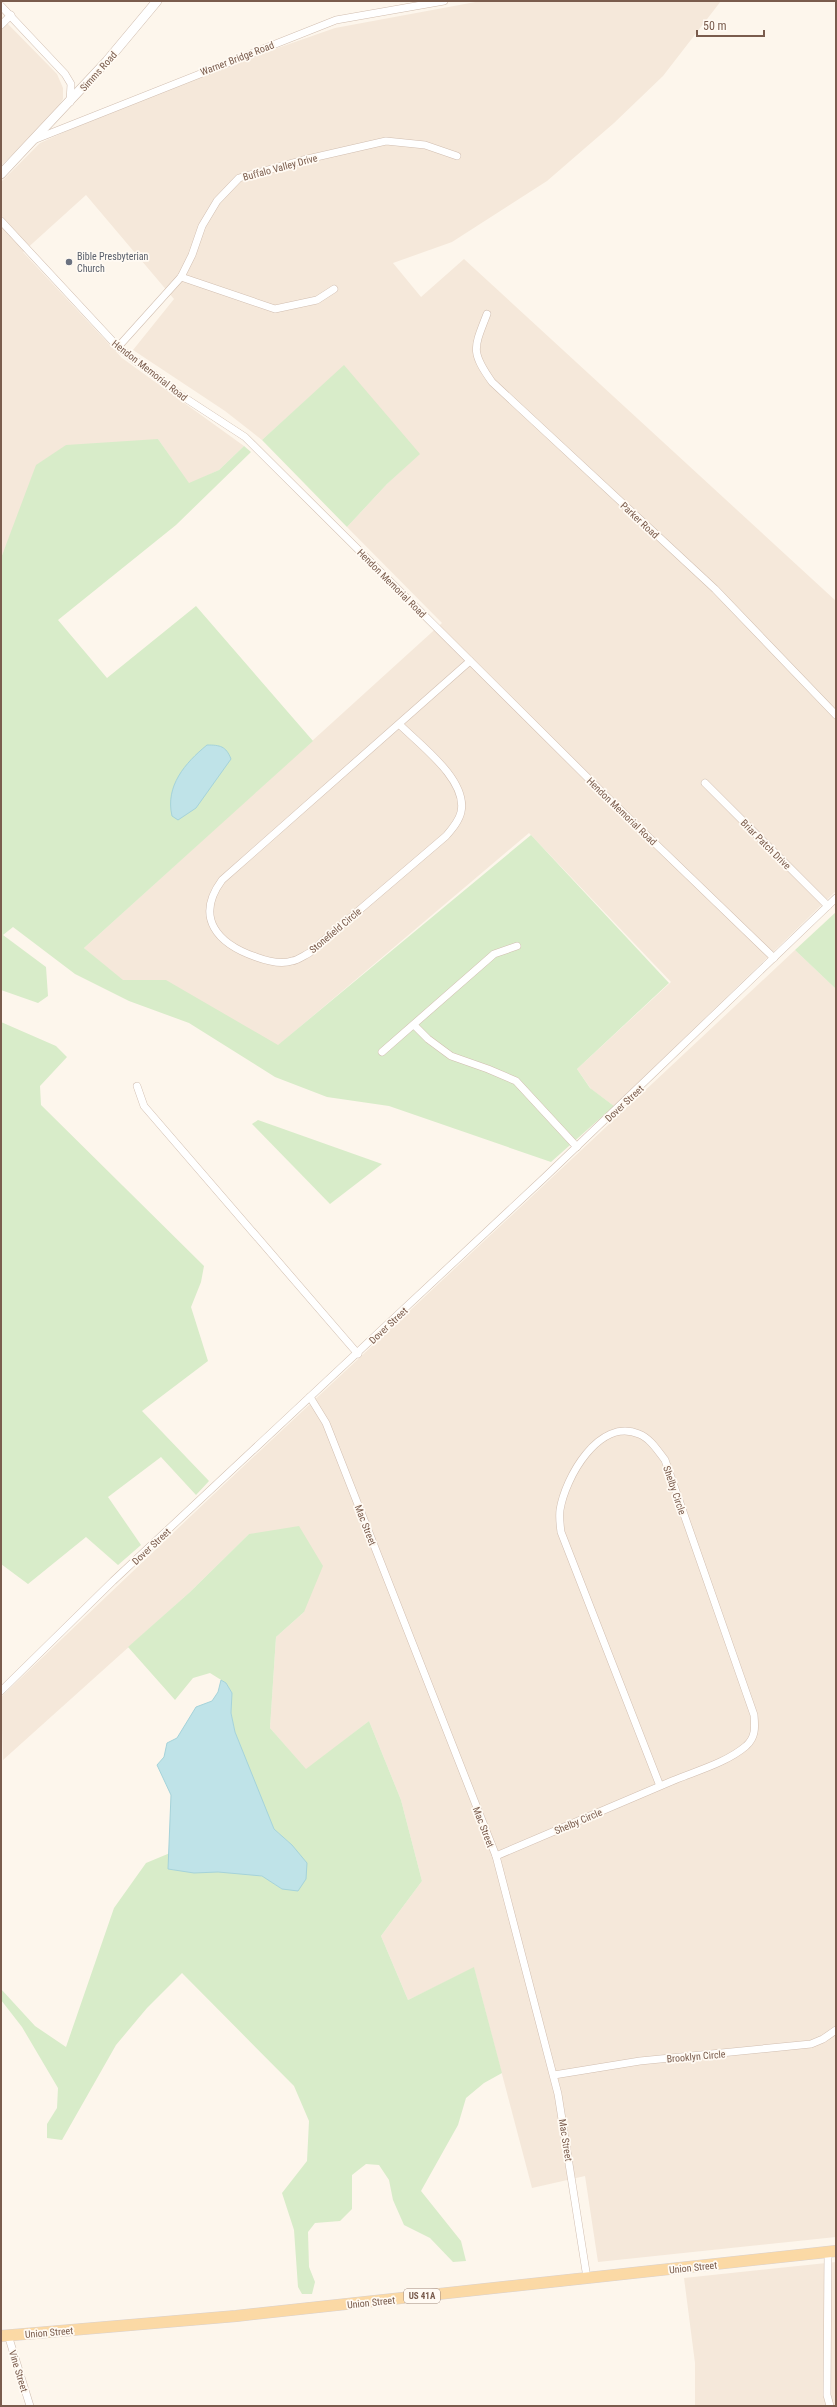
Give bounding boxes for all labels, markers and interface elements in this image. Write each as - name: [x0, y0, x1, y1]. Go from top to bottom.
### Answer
- scale bar: [697, 12, 764, 38]
- text: 50 m: [703, 19, 727, 33]
- street label: Warner Bridge Road: [199, 39, 276, 78]
- street label: Simms Road: [78, 49, 119, 93]
- street label: Buffalo Valley Drive: [242, 152, 319, 183]
- place label: Bible Presbyterian Church: [77, 251, 149, 274]
- marker: Bible Presbyterian Church: [64, 257, 74, 267]
- street label: Hendon Memorial Road: [110, 338, 190, 403]
- street label: Parker Road: [618, 500, 661, 541]
- street label: Hendon Memorial Road: [355, 547, 428, 620]
- street label: Hendon Memorial Road: [585, 775, 659, 847]
- street label: Briar Patch Drive: [738, 817, 793, 872]
- street label: Stonefield Circle: [307, 905, 364, 955]
- street label: Dover Street: [603, 1083, 646, 1124]
- street label: Dover Street: [367, 1305, 410, 1346]
- street label: Shelby Circle: [661, 1464, 688, 1516]
- street label: Mac Street: [353, 1503, 378, 1547]
- street label: Dover Street: [130, 1526, 173, 1567]
- street label: Mac Street: [471, 1805, 496, 1849]
- street label: Shelby Circle: [553, 1806, 604, 1836]
- street label: Brooklyn Circle: [666, 2048, 726, 2065]
- street label: Mac Street: [557, 2118, 574, 2162]
- street label: Union Street: [668, 2259, 718, 2275]
- road number: US 41A: [404, 2289, 440, 2303]
- street label: Union Street: [346, 2294, 396, 2310]
- street label: Union Street: [24, 2325, 74, 2340]
- street label: Vine Street: [7, 2349, 30, 2393]

